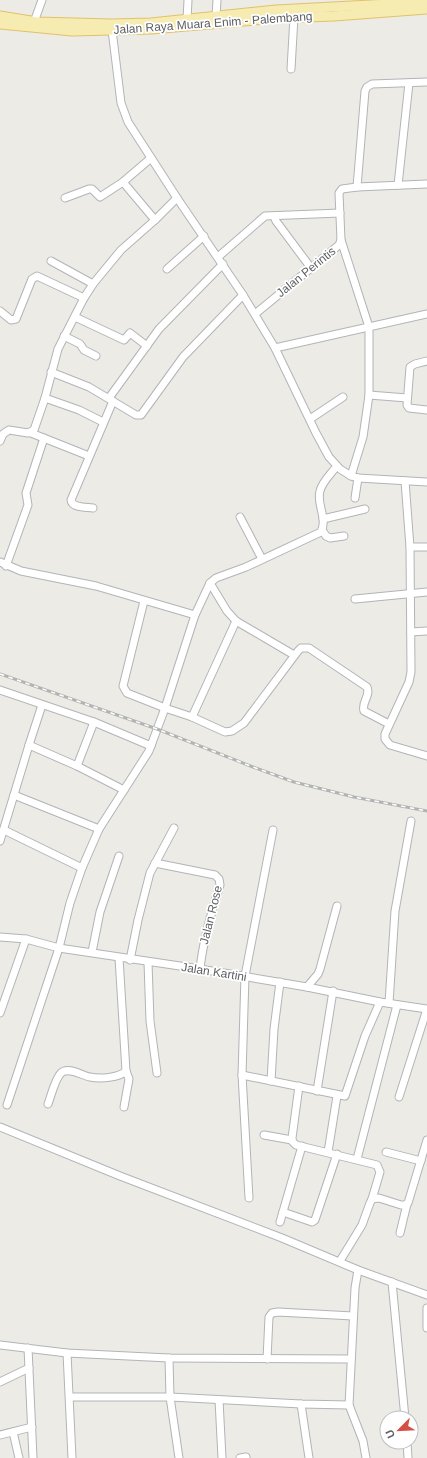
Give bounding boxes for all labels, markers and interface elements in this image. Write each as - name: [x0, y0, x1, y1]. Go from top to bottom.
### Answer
- street label: Jalan Raya Muara Enim - Palembang: [113, 9, 313, 37]
- street label: Jalan Perintis: [274, 244, 338, 300]
- street label: Jalan Rose: [197, 884, 225, 946]
- street label: Jalan Kartini: [180, 960, 248, 984]
- north arrow: [379, 1410, 419, 1450]
- text: U: [383, 1428, 397, 1440]

